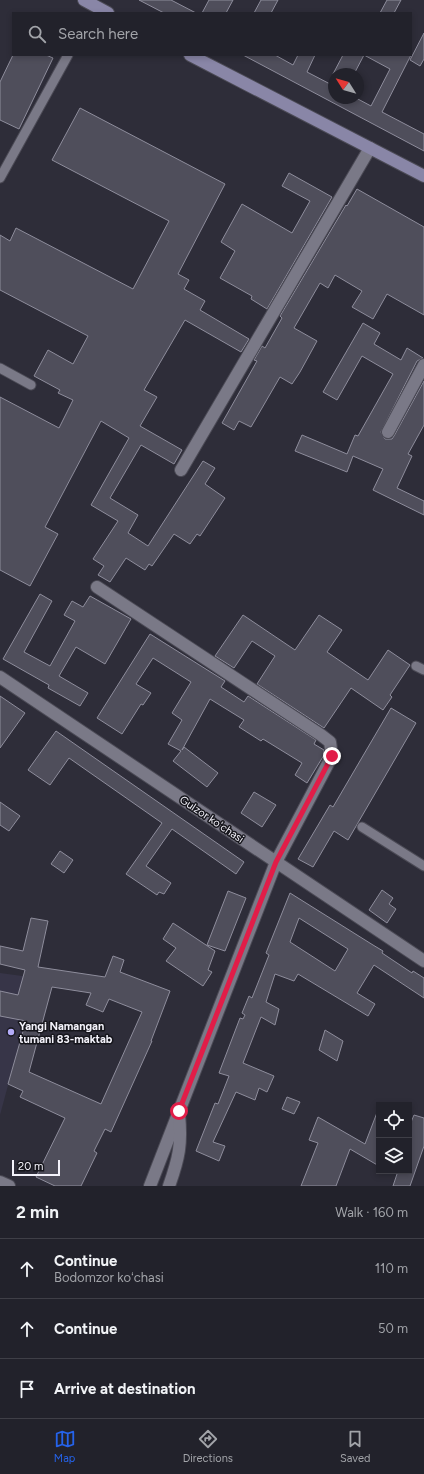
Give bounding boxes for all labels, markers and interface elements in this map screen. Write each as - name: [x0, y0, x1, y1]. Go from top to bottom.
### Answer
- search box: [12, 12, 412, 56]
- icon: search: [26, 23, 48, 45]
- text: Search here: [58, 25, 138, 43]
- north arrow: [328, 68, 364, 104]
- route end: [323, 747, 341, 765]
- street label: Gulzor koʻchasi: [177, 793, 246, 846]
- place label: Yangi Namangan tumani 83-maktab: [19, 1020, 113, 1046]
- marker: Yangi Namangan tumani 83-maktab: [6, 1027, 16, 1037]
- route start: [170, 1102, 188, 1120]
- map controls: [376, 1102, 412, 1174]
- button: locate: [376, 1102, 412, 1138]
- button: layers: [376, 1138, 412, 1174]
- scale bar: [12, 1158, 60, 1177]
- text: 20 m: [18, 1160, 43, 1173]
- text: 2 min: [16, 1202, 59, 1222]
- text: Walk · 160 m: [335, 1205, 408, 1220]
- text: Continue: [54, 1252, 117, 1270]
- icon: ahead: [16, 1258, 38, 1280]
- text: 110 m: [375, 1261, 408, 1276]
- text: Bodomzor koʻchasi: [54, 1270, 164, 1285]
- icon: ahead: [16, 1318, 38, 1340]
- text: Continue: [54, 1320, 117, 1338]
- text: 50 m: [378, 1321, 408, 1336]
- icon: arrive: [16, 1378, 38, 1400]
- text: Arrive at destination: [54, 1380, 195, 1398]
- tab: Map: [54, 1428, 76, 1465]
- tab: Directions: [183, 1428, 233, 1465]
- tab: Saved: [340, 1428, 370, 1465]

